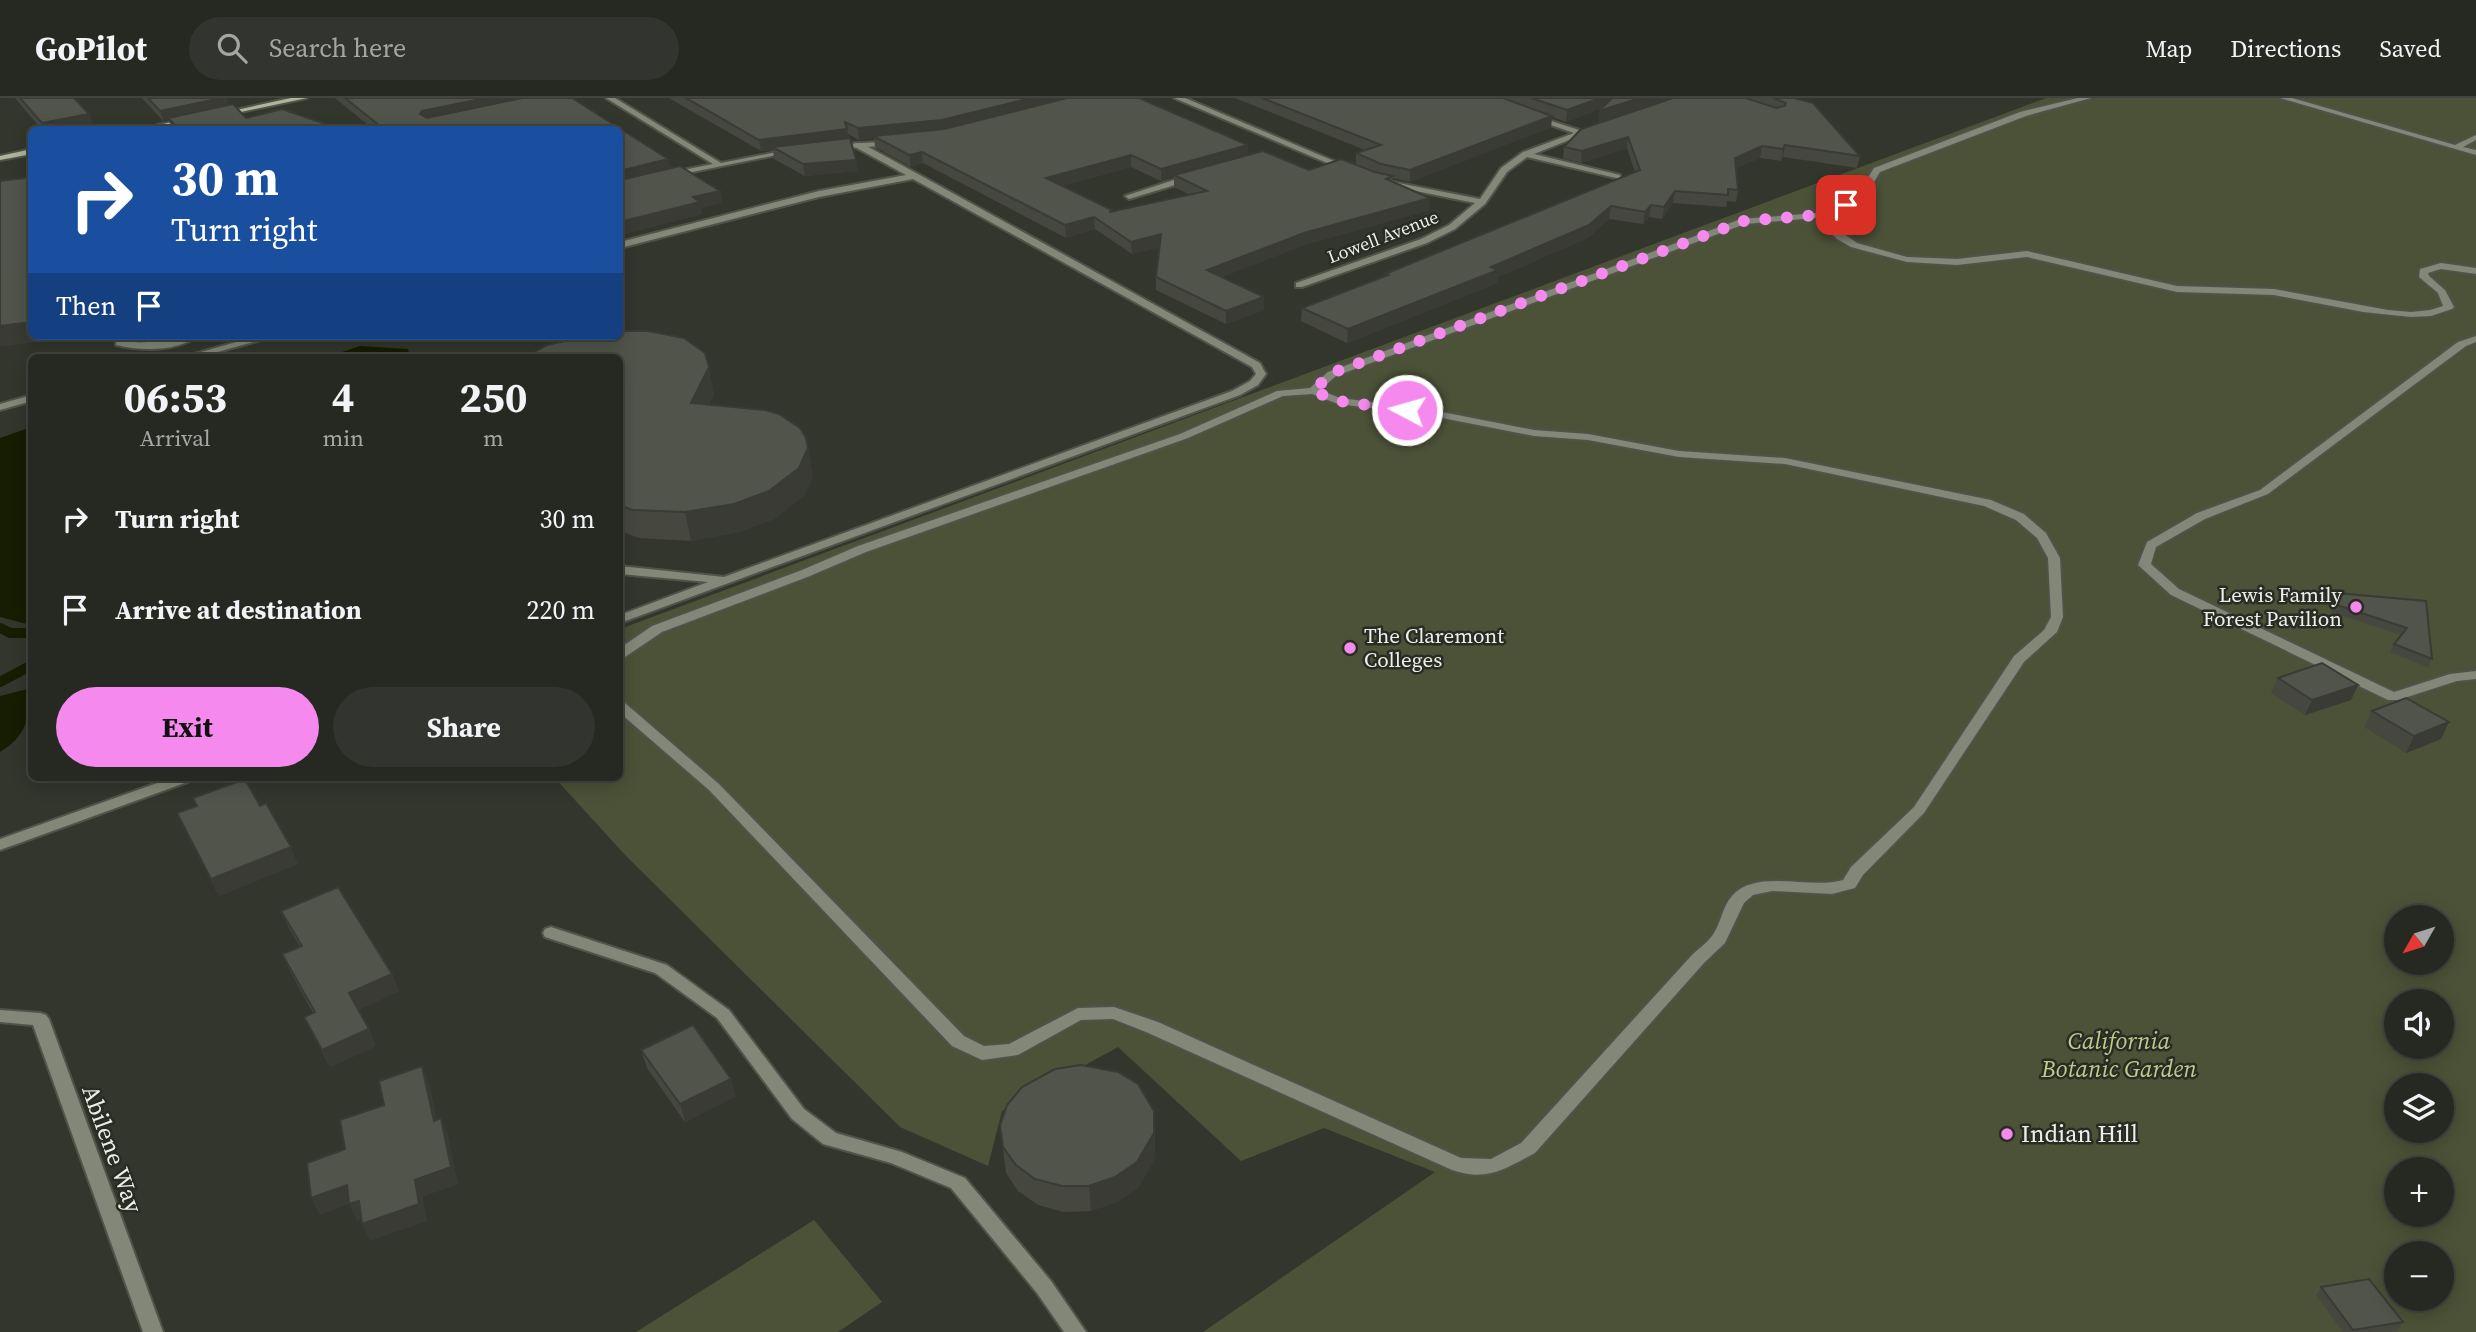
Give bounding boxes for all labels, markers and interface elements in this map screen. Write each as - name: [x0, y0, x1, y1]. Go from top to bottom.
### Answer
- search box: [189, 17, 679, 80]
- text: GoPilot: [35, 26, 147, 71]
- icon: search: [213, 29, 251, 67]
- text: Search here: [269, 30, 406, 66]
- text: Map: [2145, 32, 2192, 65]
- text: Directions: [2230, 32, 2341, 65]
- text: Saved: [2379, 32, 2441, 65]
- text: 30 m: [171, 144, 279, 211]
- icon: right: [56, 154, 147, 245]
- pin: [1816, 175, 1876, 235]
- icon: arrive: [1827, 186, 1865, 224]
- street label: Lowell Avenue: [1324, 204, 1442, 269]
- text: Turn right: [171, 208, 317, 252]
- icon: arrive: [130, 287, 168, 325]
- text: Then: [56, 288, 116, 324]
- text: 06:53: [123, 368, 227, 426]
- text: 4: [332, 368, 355, 426]
- text: 250: [459, 368, 528, 426]
- position arrow: [1370, 373, 1444, 447]
- text: Arrival: [140, 422, 211, 454]
- text: min: [322, 422, 364, 454]
- text: m: [483, 422, 504, 454]
- icon: right: [56, 500, 94, 538]
- text: Turn right: [115, 501, 239, 537]
- text: 30 m: [540, 501, 595, 537]
- place label: Lewis Family Forest Pavilion: [2203, 580, 2342, 633]
- icon: arrive: [56, 591, 94, 629]
- text: Arrive at destination: [115, 592, 362, 628]
- text: 220 m: [527, 592, 595, 628]
- marker: Lewis Family Forest Pavilion: [2348, 599, 2364, 615]
- place label: The Claremont Colleges: [1364, 621, 1504, 674]
- marker: The Claremont Colleges: [1342, 640, 1358, 656]
- button: Exit: [56, 687, 319, 767]
- button: Share: [333, 687, 595, 767]
- north arrow: [2384, 905, 2454, 975]
- map controls: [2384, 905, 2454, 1311]
- button: sound: [2384, 989, 2454, 1059]
- park label: California Botanic Garden: [2040, 1024, 2197, 1085]
- button: layers: [2384, 1073, 2454, 1143]
- street label: Abilene Way: [74, 1080, 151, 1218]
- place label: Indian Hill: [2021, 1117, 2138, 1150]
- marker: Indian Hill: [1999, 1126, 2015, 1142]
- button: +: [2384, 1157, 2454, 1227]
- button: −: [2384, 1241, 2454, 1311]

